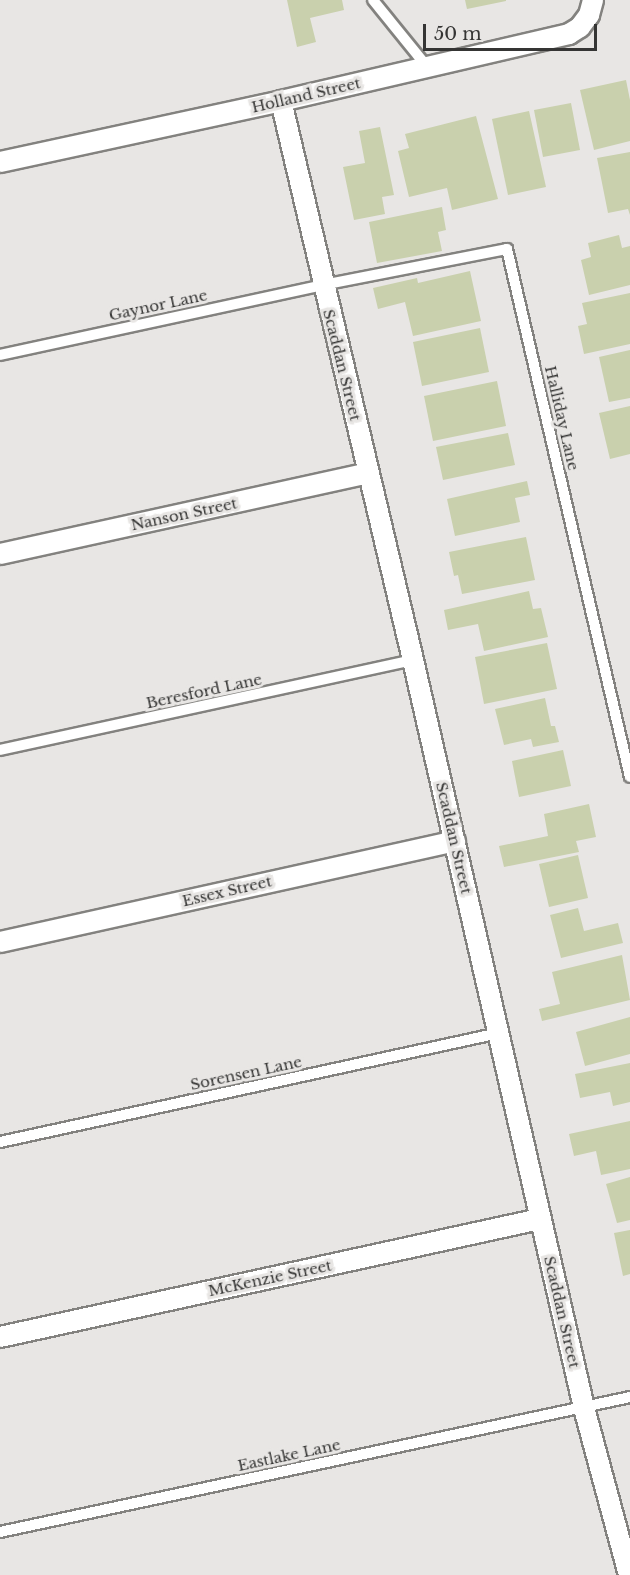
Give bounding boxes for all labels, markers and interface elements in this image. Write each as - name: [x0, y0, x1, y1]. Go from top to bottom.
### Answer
- scale bar: [426, 12, 600, 50]
- text: 50 m: [434, 23, 482, 45]
- street label: Holland Street: [250, 74, 362, 116]
- street label: Gaynor Lane: [107, 286, 209, 324]
- street label: Scaddan Street: [319, 307, 365, 423]
- street label: Halliday Lane: [541, 364, 583, 472]
- street label: Nanson Street: [129, 494, 239, 534]
- street label: Beresford Lane: [144, 670, 264, 712]
- street label: Scaddan Street: [432, 780, 476, 896]
- street label: Essex Street: [180, 872, 274, 910]
- street label: Sorensen Lane: [189, 1052, 303, 1094]
- street label: Scaddan Street: [540, 1254, 584, 1370]
- street label: McKenzie Street: [207, 1256, 333, 1300]
- street label: Eastlake Lane: [236, 1435, 342, 1475]

